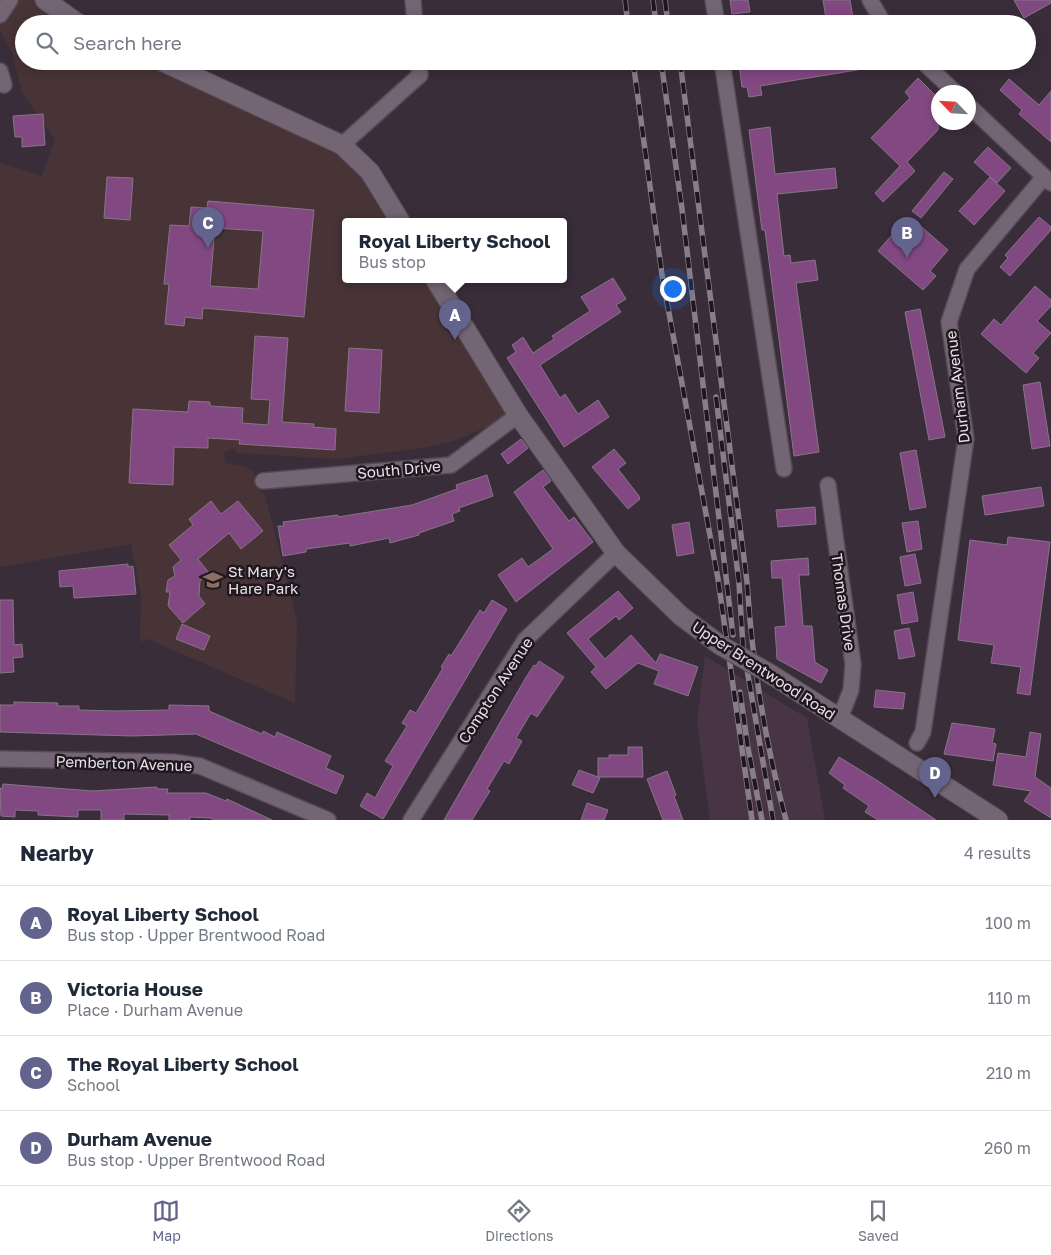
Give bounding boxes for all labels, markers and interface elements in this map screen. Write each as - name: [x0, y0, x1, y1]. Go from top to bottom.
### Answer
- search box: [15, 15, 1036, 70]
- icon: search: [33, 29, 61, 57]
- text: Search here: [73, 31, 182, 54]
- north arrow: [931, 85, 976, 130]
- pin: C: [192, 207, 224, 248]
- pin: B: [891, 217, 923, 258]
- popup: [342, 218, 567, 283]
- text: Royal Liberty School: [359, 229, 550, 252]
- text: Bus stop: [359, 252, 426, 272]
- your location: [660, 276, 686, 302]
- pin: A: [439, 299, 471, 340]
- street label: Durham Avenue: [941, 329, 973, 444]
- street label: South Drive: [356, 456, 442, 482]
- street label: Thomas Drive: [828, 552, 860, 652]
- place label: St Mary's Hare Park: [228, 562, 299, 597]
- school or university icon: St Mary's Hare Park: [202, 569, 224, 591]
- street label: Upper Brentwood Road: [689, 617, 839, 723]
- street label: Compton Avenue: [454, 633, 536, 746]
- street label: Pemberton Avenue: [55, 752, 193, 774]
- pin: D: [919, 757, 951, 798]
- text: Nearby: [20, 840, 94, 866]
- text: 4 results: [964, 843, 1031, 863]
- text: Royal Liberty School: [67, 902, 259, 925]
- text: A: [30, 913, 42, 933]
- text: 100 m: [985, 913, 1031, 933]
- text: Bus stop · Upper Brentwood Road: [67, 925, 325, 945]
- text: Victoria House: [67, 977, 203, 1000]
- text: B: [30, 988, 42, 1008]
- text: 110 m: [987, 988, 1031, 1008]
- text: Place · Durham Avenue: [67, 1000, 243, 1020]
- text: The Royal Liberty School: [67, 1052, 299, 1075]
- text: C: [30, 1063, 42, 1083]
- text: 210 m: [986, 1063, 1031, 1083]
- text: School: [67, 1075, 120, 1095]
- text: Durham Avenue: [67, 1127, 212, 1150]
- text: D: [30, 1138, 42, 1158]
- text: 260 m: [984, 1138, 1031, 1158]
- text: Bus stop · Upper Brentwood Road: [67, 1150, 325, 1170]
- tab: Map: [152, 1197, 181, 1244]
- tab: Directions: [485, 1197, 554, 1244]
- tab: Saved: [858, 1197, 899, 1244]

